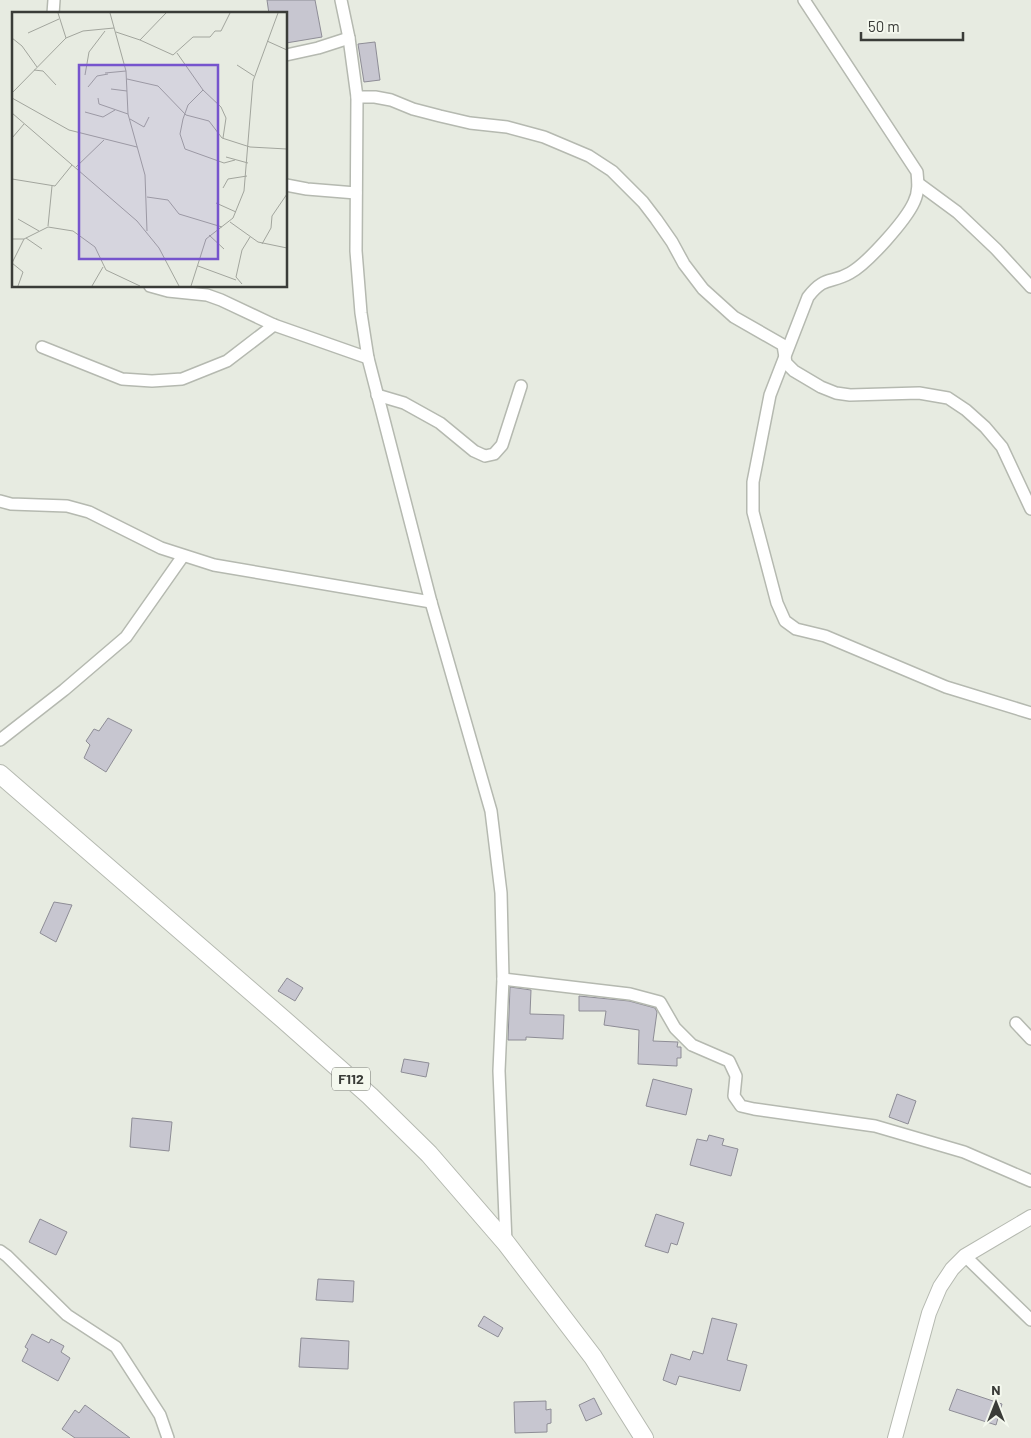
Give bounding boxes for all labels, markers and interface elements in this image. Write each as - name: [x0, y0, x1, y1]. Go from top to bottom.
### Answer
- scale bar: [861, 10, 964, 42]
- inset map: [12, 12, 288, 288]
- text: 50 m: [868, 17, 900, 35]
- road number: F112: [332, 1068, 370, 1090]
- north arrow: [971, 1378, 1021, 1428]
- text: N: [991, 1381, 1001, 1398]

